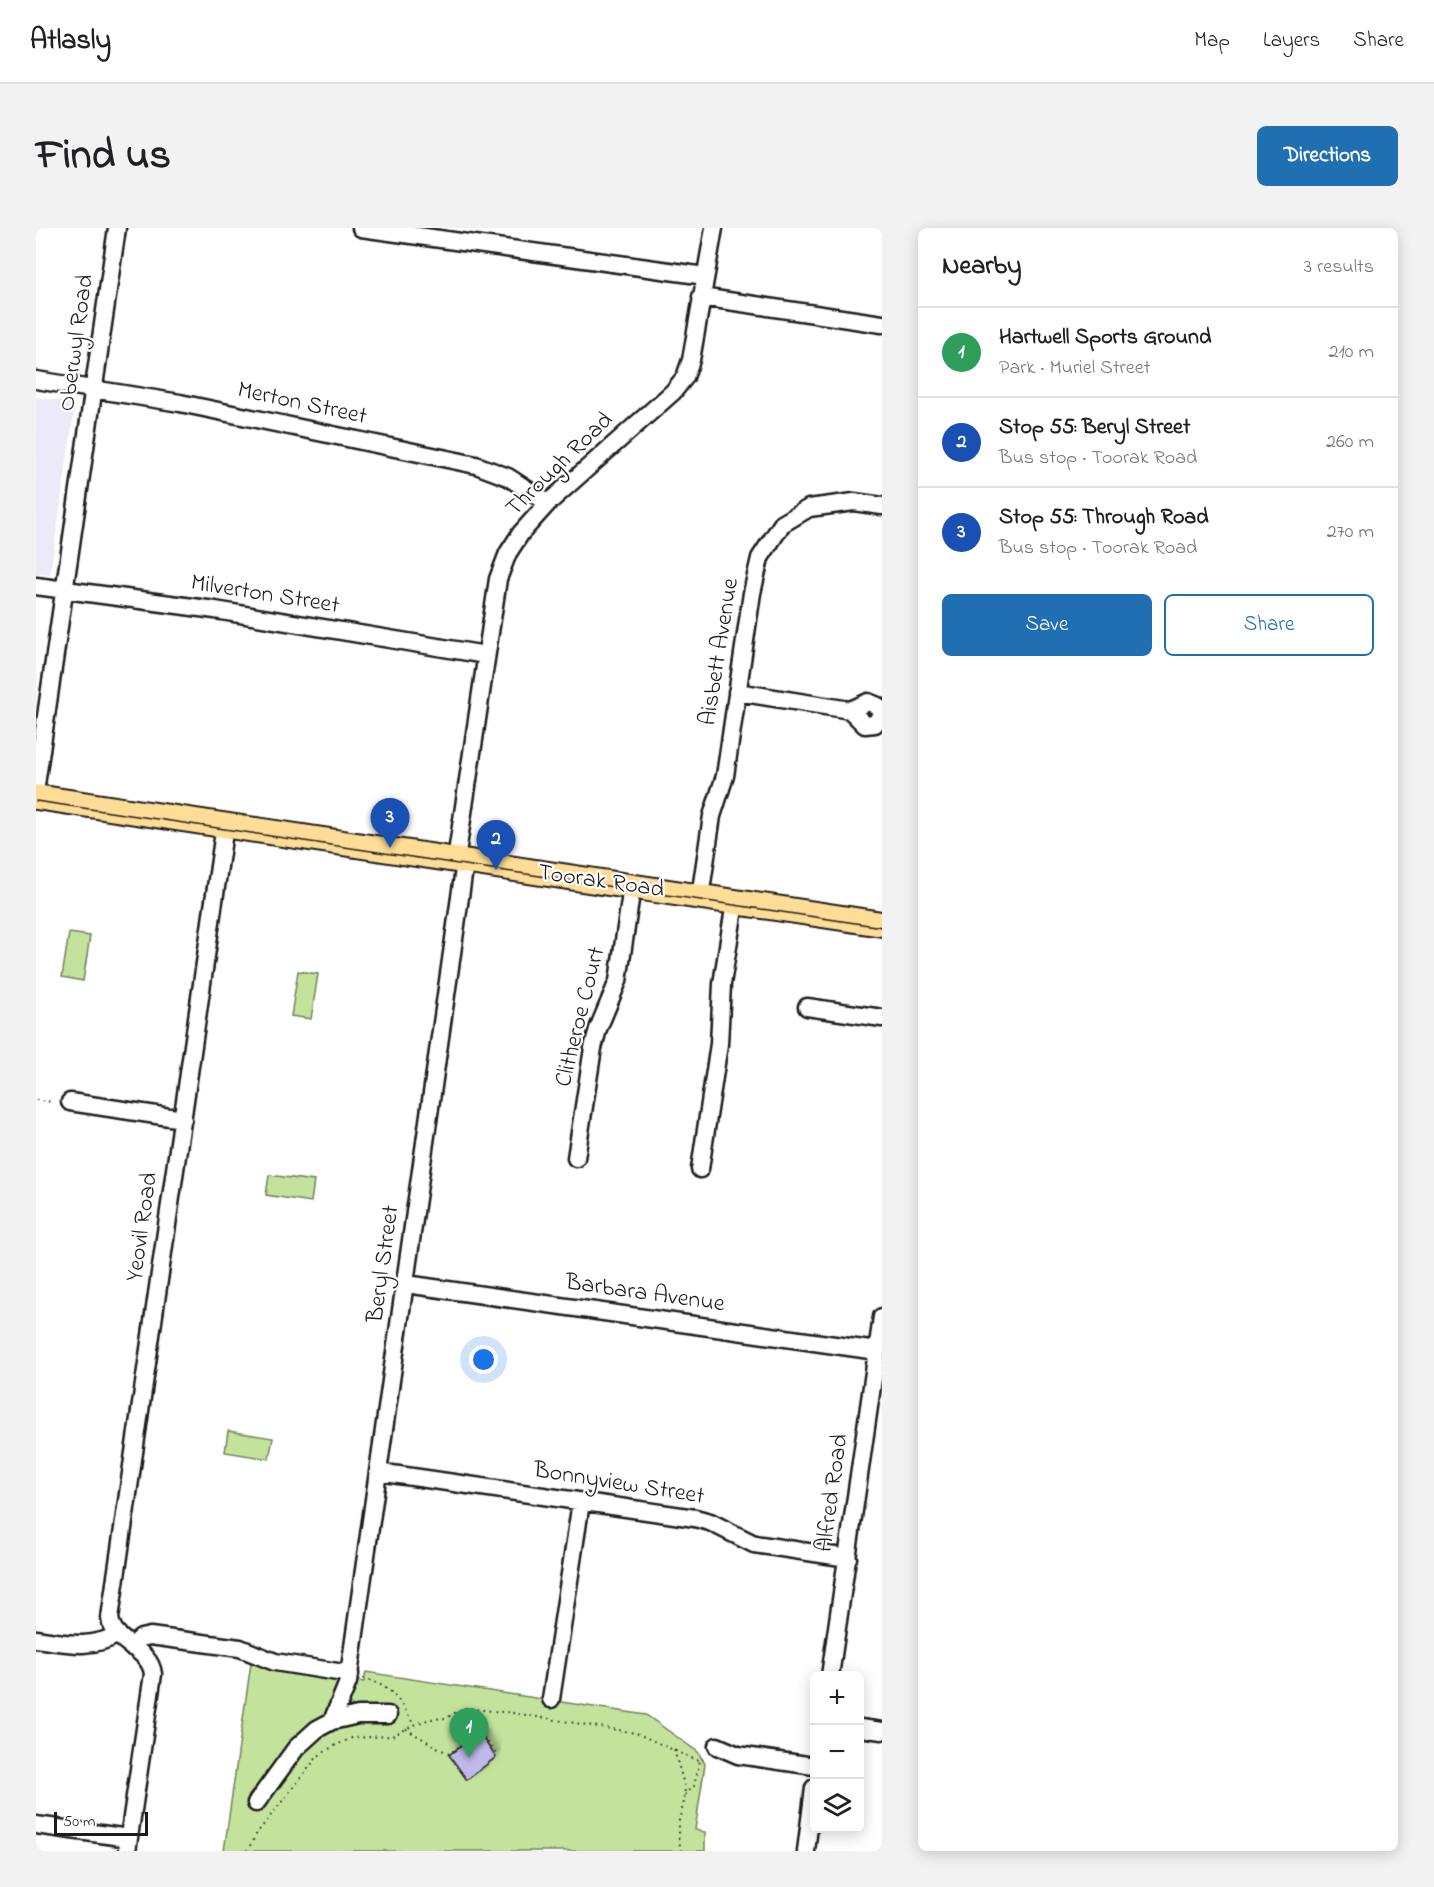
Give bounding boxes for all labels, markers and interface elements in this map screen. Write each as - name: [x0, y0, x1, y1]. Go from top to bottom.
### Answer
- text: Atlasly: [30, 21, 111, 62]
- text: Map: [1194, 26, 1230, 56]
- text: Layers: [1263, 26, 1320, 56]
- text: Share: [1353, 26, 1404, 56]
- text: Find us: [36, 126, 171, 187]
- button: Directions: [1257, 126, 1398, 186]
- text: Nearby: [942, 248, 1021, 286]
- text: 3 results: [1304, 253, 1374, 282]
- street label: Oberwyl Road: [50, 272, 105, 414]
- text: Hartwell Sports Ground: [999, 322, 1211, 354]
- text: 1: [958, 338, 965, 367]
- text: 210 m: [1329, 338, 1374, 367]
- text: Park · Muriel Street: [999, 354, 1150, 383]
- street label: Merton Street: [234, 373, 370, 435]
- street label: Through Road: [498, 404, 622, 526]
- text: Stop 55: Beryl Street: [999, 412, 1190, 444]
- text: 2: [957, 428, 966, 457]
- text: 260 m: [1326, 428, 1374, 457]
- text: Bus stop · Toorak Road: [999, 444, 1197, 473]
- text: Stop 55: Through Road: [999, 502, 1209, 534]
- text: 3: [957, 518, 966, 547]
- text: 270 m: [1327, 518, 1374, 547]
- text: Bus stop · Toorak Road: [999, 534, 1197, 563]
- street label: Milverton Street: [188, 566, 342, 624]
- street label: Aisbett Avenue: [691, 576, 749, 728]
- button: Save: [942, 594, 1152, 656]
- button: Share: [1164, 594, 1374, 656]
- pin: 3: [370, 798, 410, 848]
- pin: 2: [476, 820, 516, 870]
- street label: Toorak Road: [536, 856, 667, 908]
- street label: Clitheroe Court: [547, 943, 615, 1091]
- street label: Yeovil Road: [118, 1170, 168, 1284]
- street label: Beryl Street: [358, 1203, 411, 1326]
- street label: Barbara Avenue: [562, 1265, 727, 1323]
- your location: [469, 1345, 498, 1374]
- street label: Alfred Road: [807, 1431, 859, 1554]
- street label: Bonnyview Street: [530, 1453, 707, 1516]
- map controls: [810, 1671, 864, 1833]
- button: +: [810, 1671, 864, 1725]
- pin: 1: [450, 1708, 488, 1758]
- button: −: [810, 1725, 864, 1779]
- button: layers: [810, 1779, 864, 1833]
- scale bar: [54, 1809, 148, 1836]
- text: 50 m: [63, 1810, 95, 1834]

